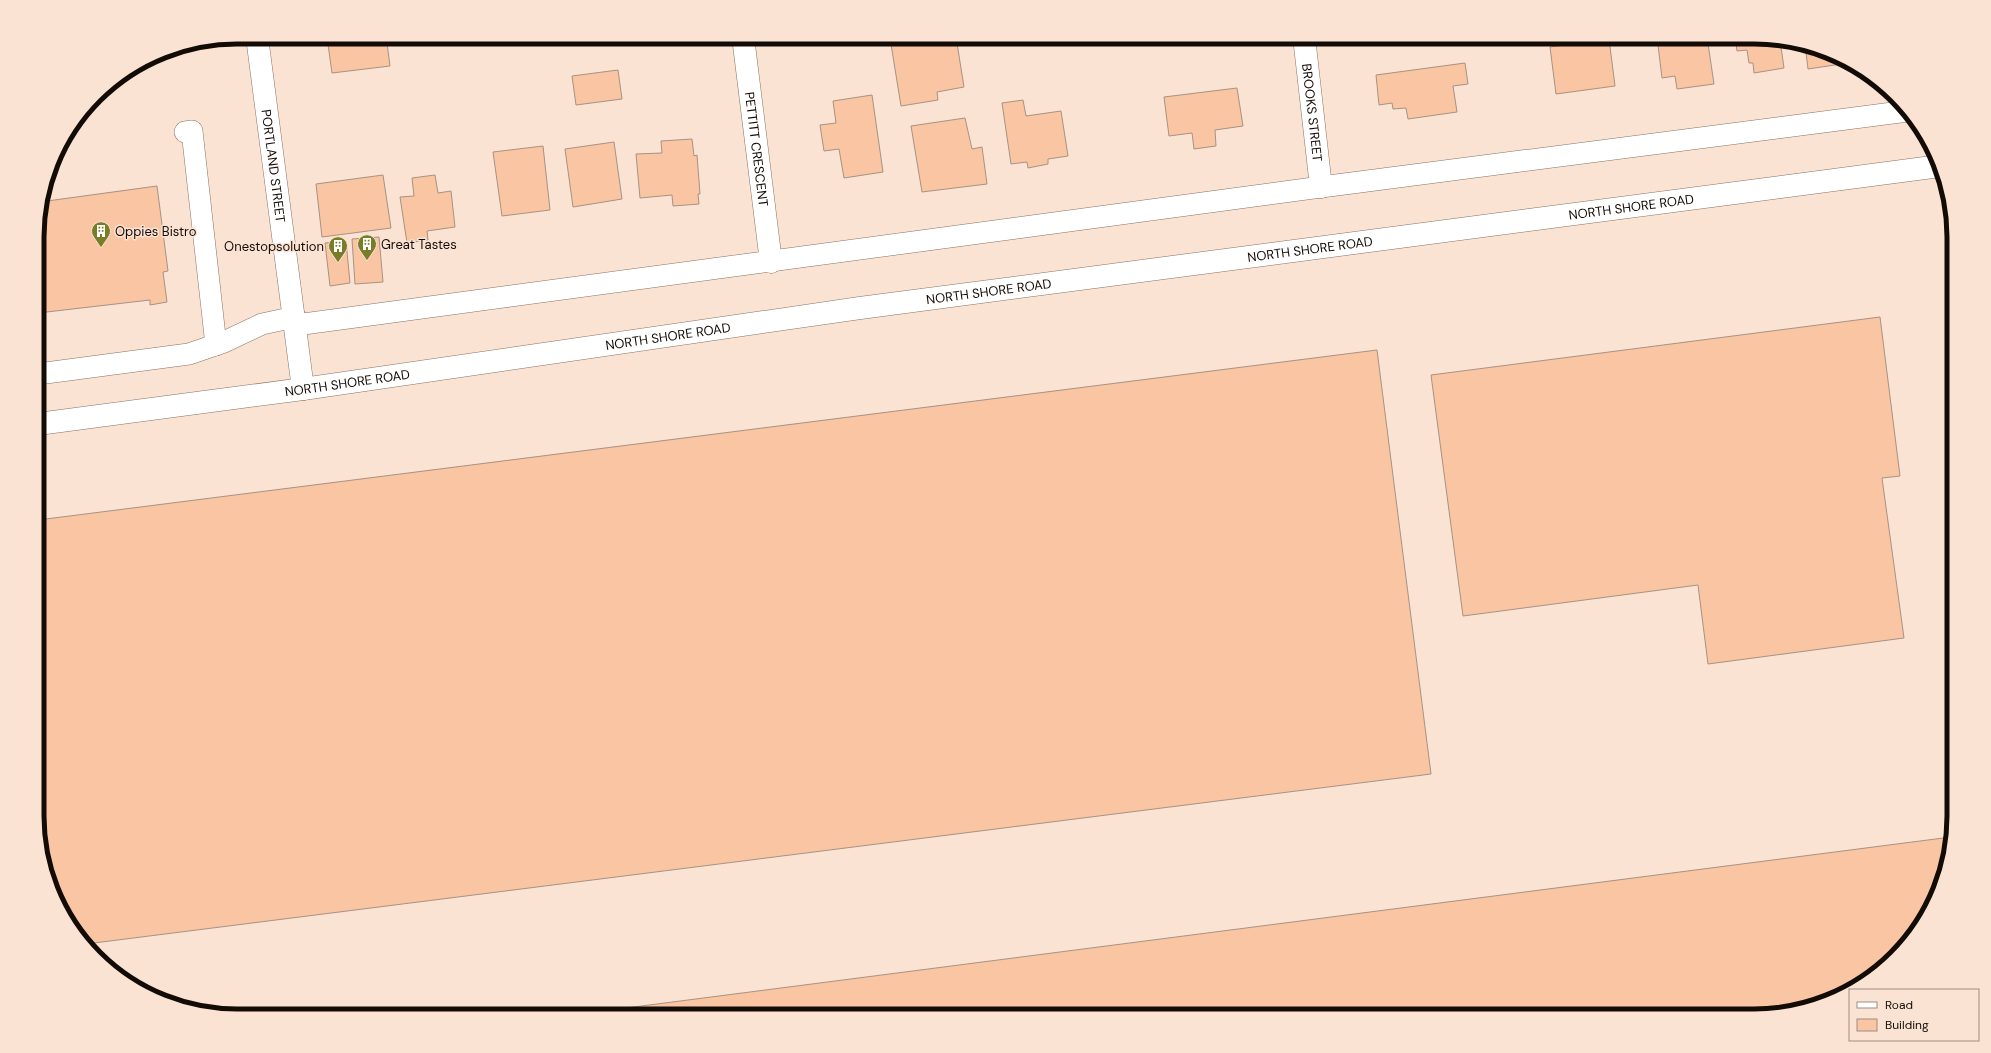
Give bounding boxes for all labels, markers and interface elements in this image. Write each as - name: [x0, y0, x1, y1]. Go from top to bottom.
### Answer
- street label: BROOKS STREET: [1299, 63, 1327, 163]
- street label: PETTITT CRESCENT: [741, 91, 773, 208]
- street label: PORTLAND STREET: [258, 108, 290, 223]
- street label: NORTH SHORE ROAD: [1568, 190, 1695, 223]
- building icon: Oppies Bistro: [90, 220, 112, 248]
- place label: Oppies Bistro: [115, 223, 197, 240]
- street label: NORTH SHORE ROAD: [1246, 232, 1374, 265]
- building icon: Great Tastes: [356, 233, 378, 261]
- building icon: Onestopsolution: [327, 235, 349, 263]
- place label: Great Tastes: [381, 236, 457, 253]
- place label: Onestopsolution: [224, 238, 324, 255]
- street label: NORTH SHORE ROAD: [925, 274, 1052, 308]
- street label: NORTH SHORE ROAD: [604, 318, 732, 353]
- street label: NORTH SHORE ROAD: [284, 365, 411, 400]
- legend: [1849, 989, 1979, 1041]
- text: Road: [1885, 997, 1913, 1013]
- text: Building: [1885, 1017, 1929, 1033]

